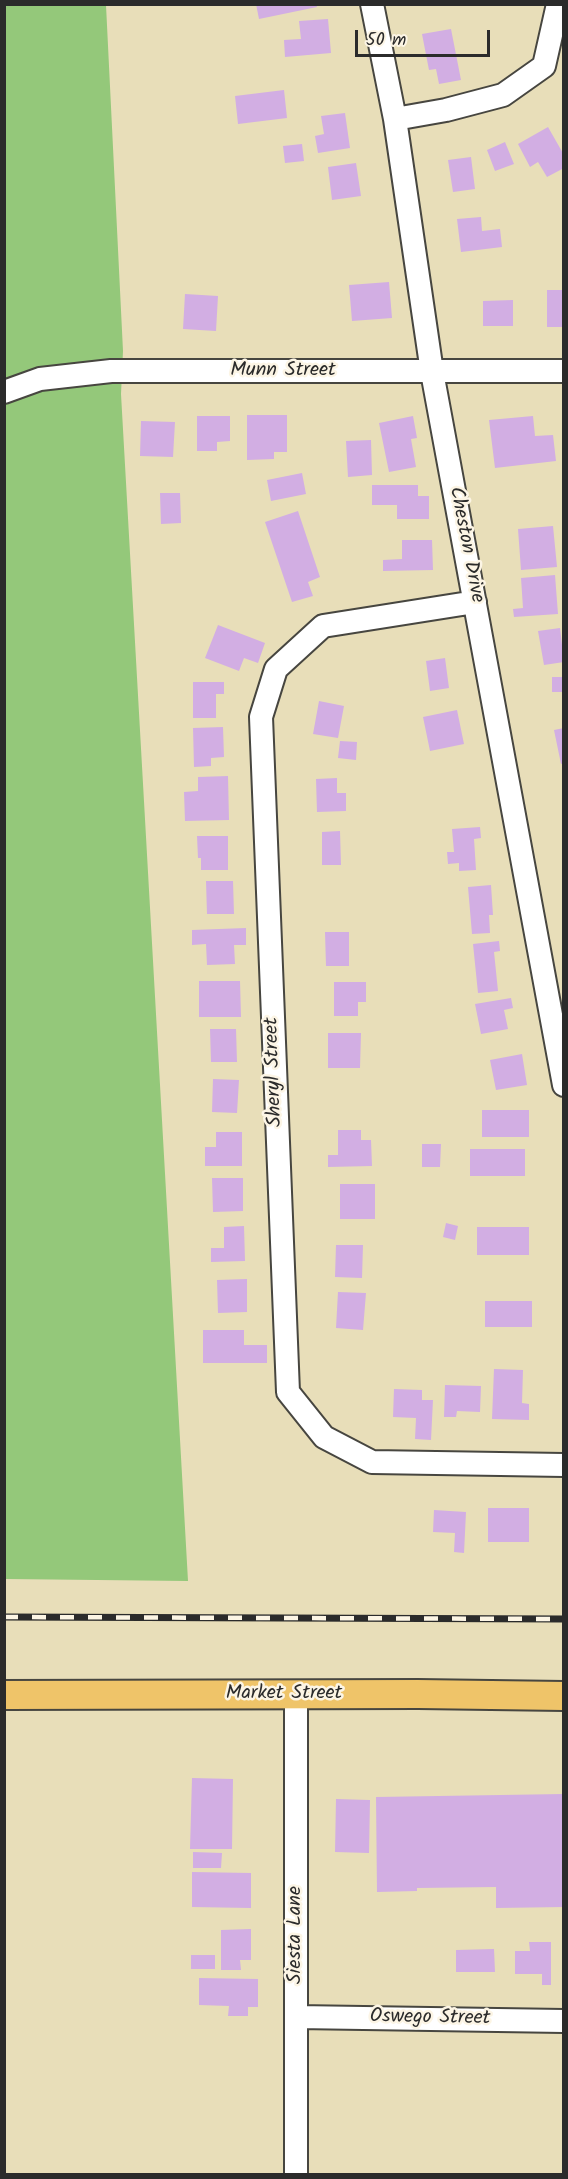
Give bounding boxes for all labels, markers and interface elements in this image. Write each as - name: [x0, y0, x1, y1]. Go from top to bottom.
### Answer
- scale bar: [358, 18, 493, 56]
- text: 50 m: [366, 26, 406, 55]
- street label: Munn Street: [230, 360, 336, 384]
- street label: Cheston Drive: [442, 485, 488, 605]
- street label: Sheryl Street: [261, 1017, 289, 1127]
- street label: Market Street: [226, 1683, 342, 1707]
- street label: Siesta Lane: [285, 1886, 309, 1984]
- street label: Oswego Street: [370, 2006, 490, 2032]

